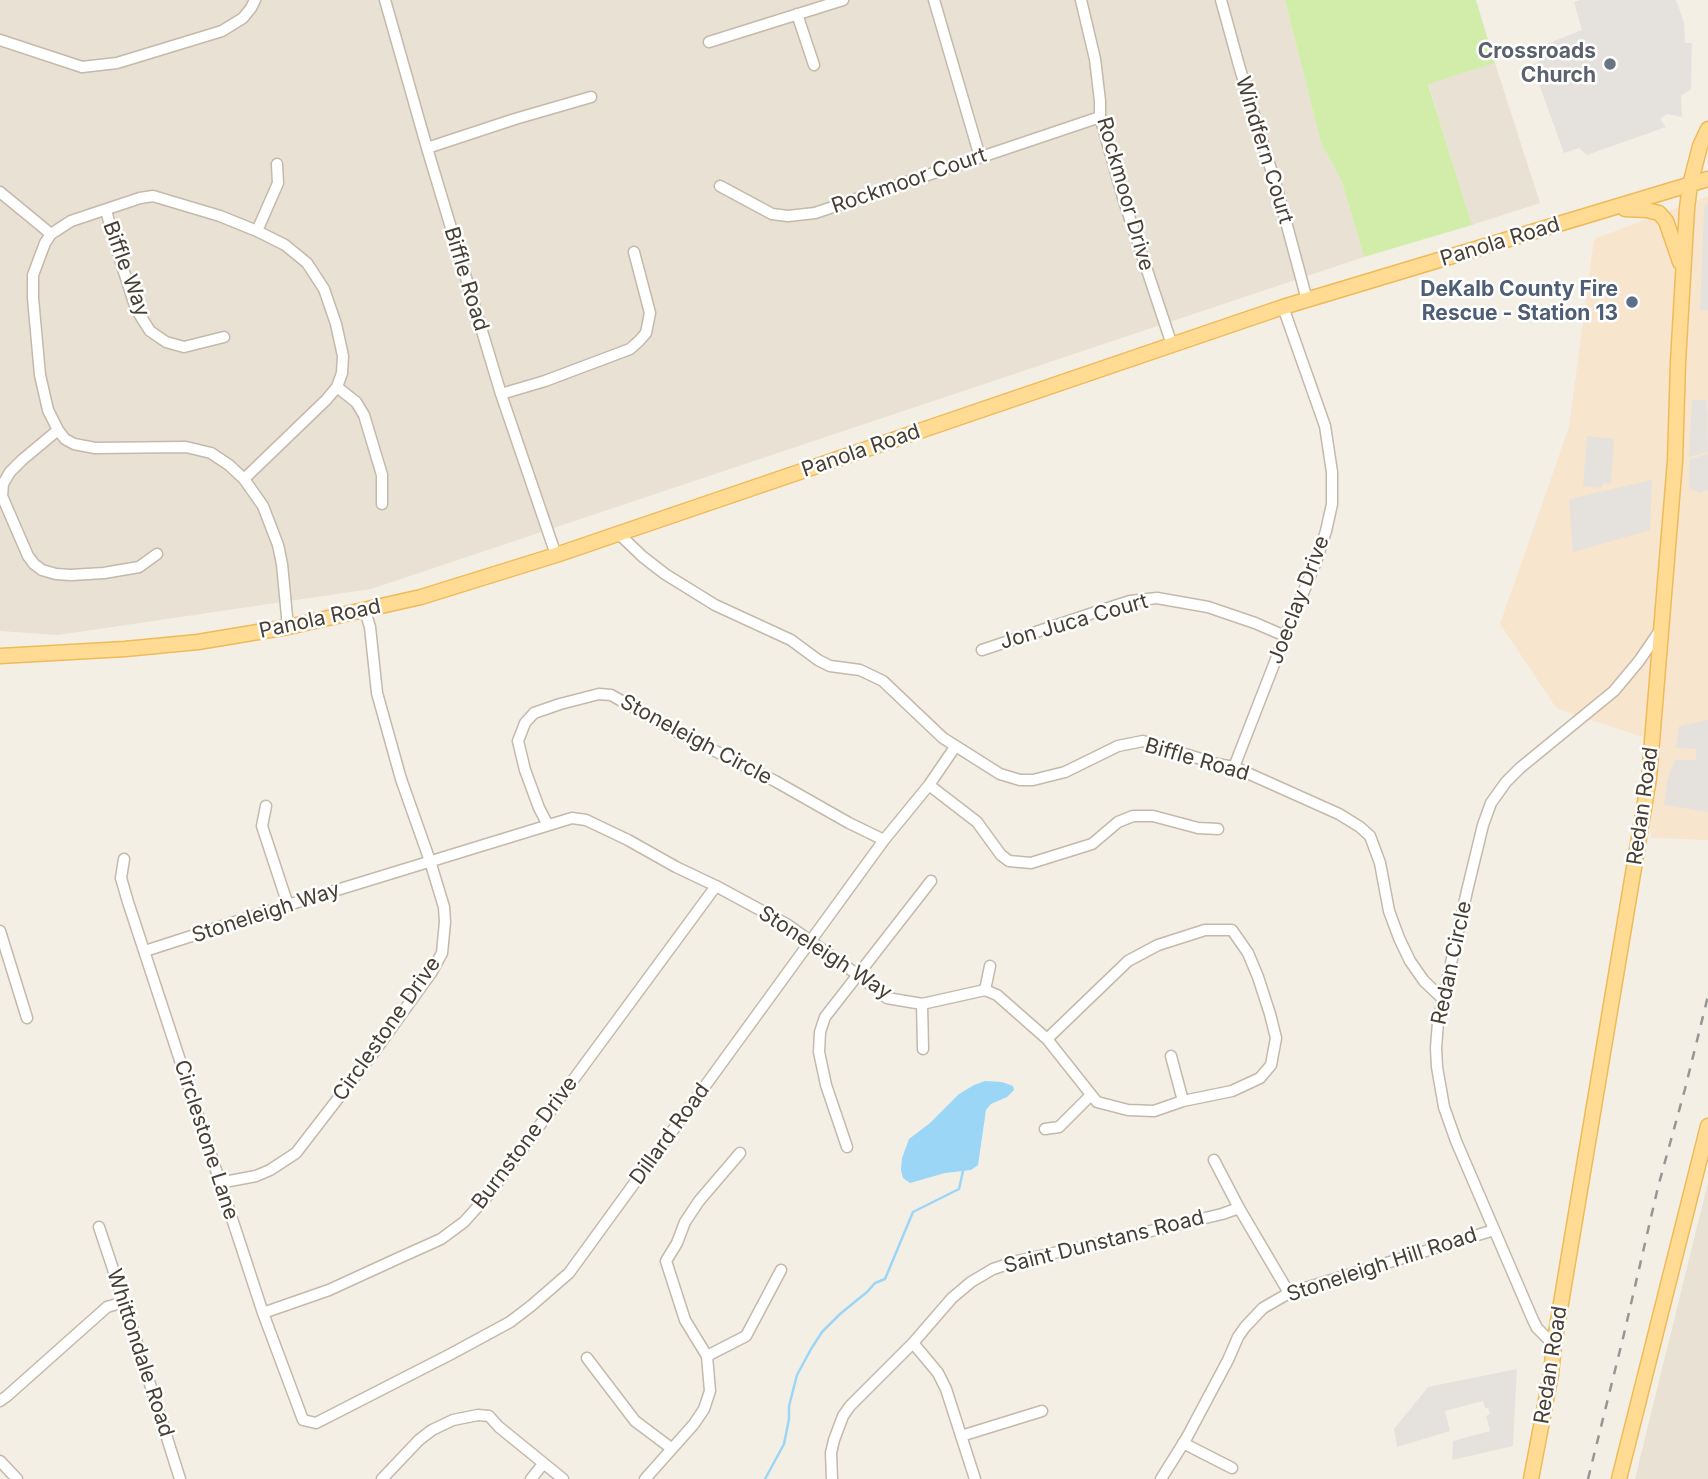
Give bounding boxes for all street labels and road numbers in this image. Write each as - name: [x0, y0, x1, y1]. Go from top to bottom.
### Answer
- street label: Windfern Court: [1230, 73, 1298, 227]
- street label: Rockmoor Drive: [1091, 114, 1159, 274]
- street label: Rockmoor Court: [828, 143, 990, 219]
- street label: Panola Road: [1437, 212, 1563, 272]
- street label: Biffle Way: [97, 218, 155, 320]
- street label: Biffle Road: [438, 224, 494, 334]
- street label: Panola Road: [798, 419, 924, 483]
- street label: Joeclay Drive: [1263, 532, 1335, 668]
- street label: Jon Juca Court: [997, 589, 1151, 655]
- street label: Panola Road: [257, 594, 383, 644]
- street label: Stoneleigh Circle: [616, 689, 776, 791]
- street label: Biffle Road: [1142, 733, 1252, 787]
- street label: Redan Road: [1622, 745, 1664, 867]
- street label: Stoneleigh Way: [189, 877, 343, 949]
- street label: Redan Circle: [1427, 899, 1477, 1027]
- street label: Stoneleigh Way: [754, 901, 896, 1005]
- street label: Circlestone Drive: [328, 952, 446, 1106]
- street label: Circlestone Lane: [168, 1057, 244, 1223]
- street label: Burnstone Drive: [467, 1072, 583, 1214]
- street label: Dillard Road: [625, 1078, 715, 1190]
- street label: Saint Dunstans Road: [1001, 1205, 1207, 1279]
- street label: Stoneleigh Hill Road: [1284, 1222, 1480, 1308]
- street label: Whittondale Road: [101, 1266, 179, 1440]
- street label: Redan Road: [1529, 1304, 1573, 1426]

